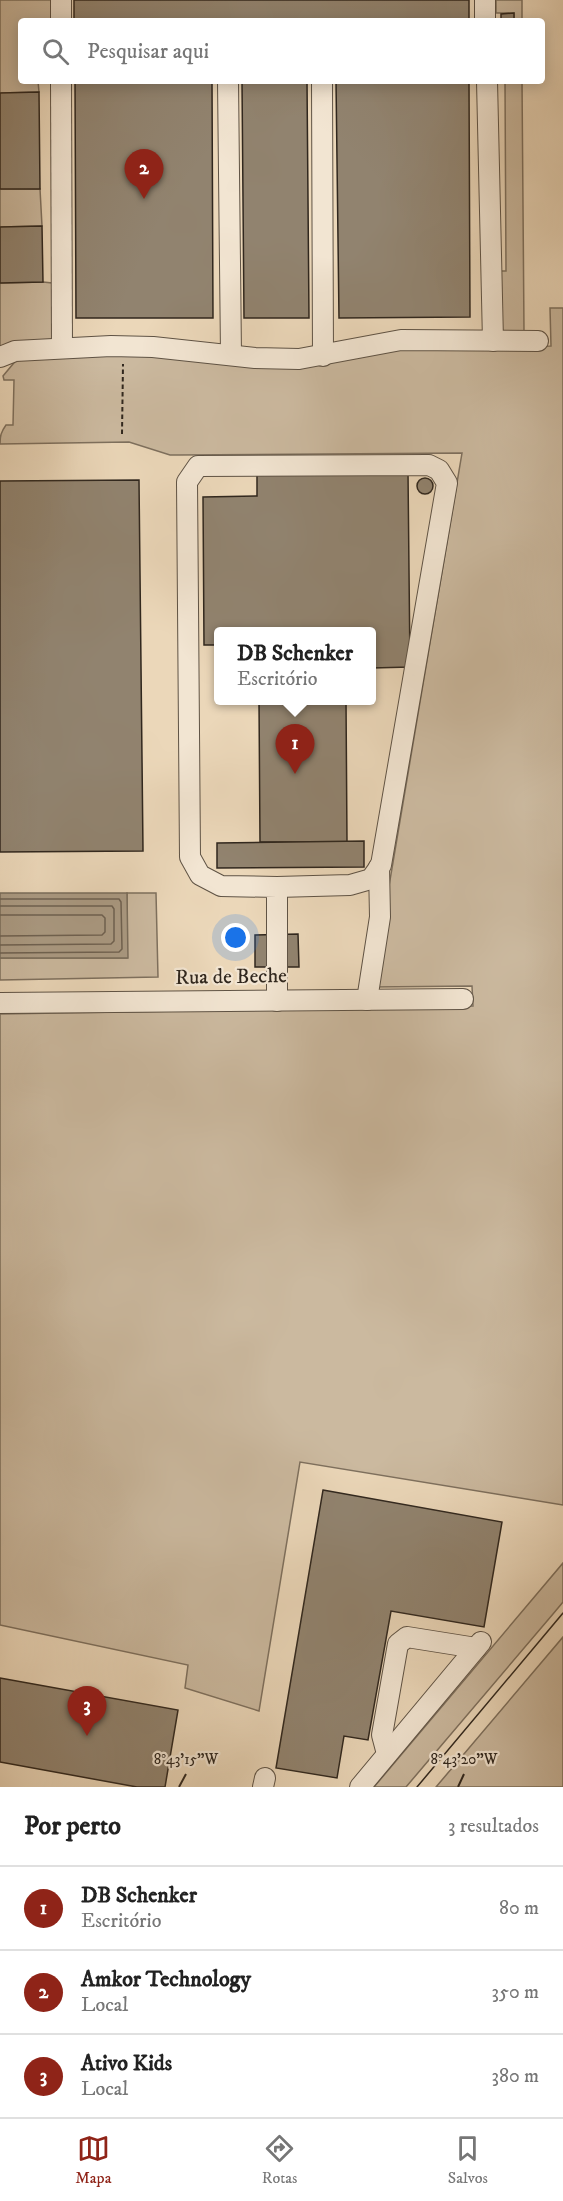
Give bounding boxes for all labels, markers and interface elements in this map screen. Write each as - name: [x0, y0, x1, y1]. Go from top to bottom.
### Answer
- search box: [18, 18, 545, 84]
- icon: search: [39, 35, 72, 68]
- text: Pesquisar aqui: [87, 38, 209, 65]
- pin: 2: [124, 150, 164, 199]
- popup: [214, 627, 376, 705]
- text: DB Schenker: [237, 640, 353, 667]
- text: Escritório: [237, 667, 317, 692]
- pin: 1: [276, 724, 314, 774]
- your location: [221, 923, 250, 952]
- street label: Rua de Beche: [175, 963, 287, 991]
- pin: 3: [68, 1686, 106, 1736]
- text: 8°43'15"W: [154, 1750, 218, 1769]
- text: 8°43'20"W: [431, 1750, 498, 1769]
- text: Por perto: [24, 1810, 121, 1843]
- text: 3 resultados: [448, 1814, 539, 1839]
- text: DB Schenker: [81, 1882, 197, 1909]
- text: 1: [40, 1896, 47, 1921]
- text: 80 m: [499, 1896, 539, 1921]
- text: Escritório: [81, 1909, 161, 1934]
- text: Amkor Technology: [81, 1966, 251, 1993]
- text: 2: [39, 1980, 48, 2005]
- text: 350 m: [492, 1980, 539, 2005]
- text: Local: [81, 1993, 128, 2018]
- text: Ativo Kids: [81, 2050, 172, 2077]
- text: 3: [40, 2064, 47, 2089]
- text: 380 m: [491, 2064, 539, 2089]
- text: Local: [81, 2077, 128, 2102]
- tab: Mapa: [75, 2132, 111, 2188]
- tab: Rotas: [262, 2132, 297, 2188]
- tab: Salvos: [448, 2132, 488, 2188]

